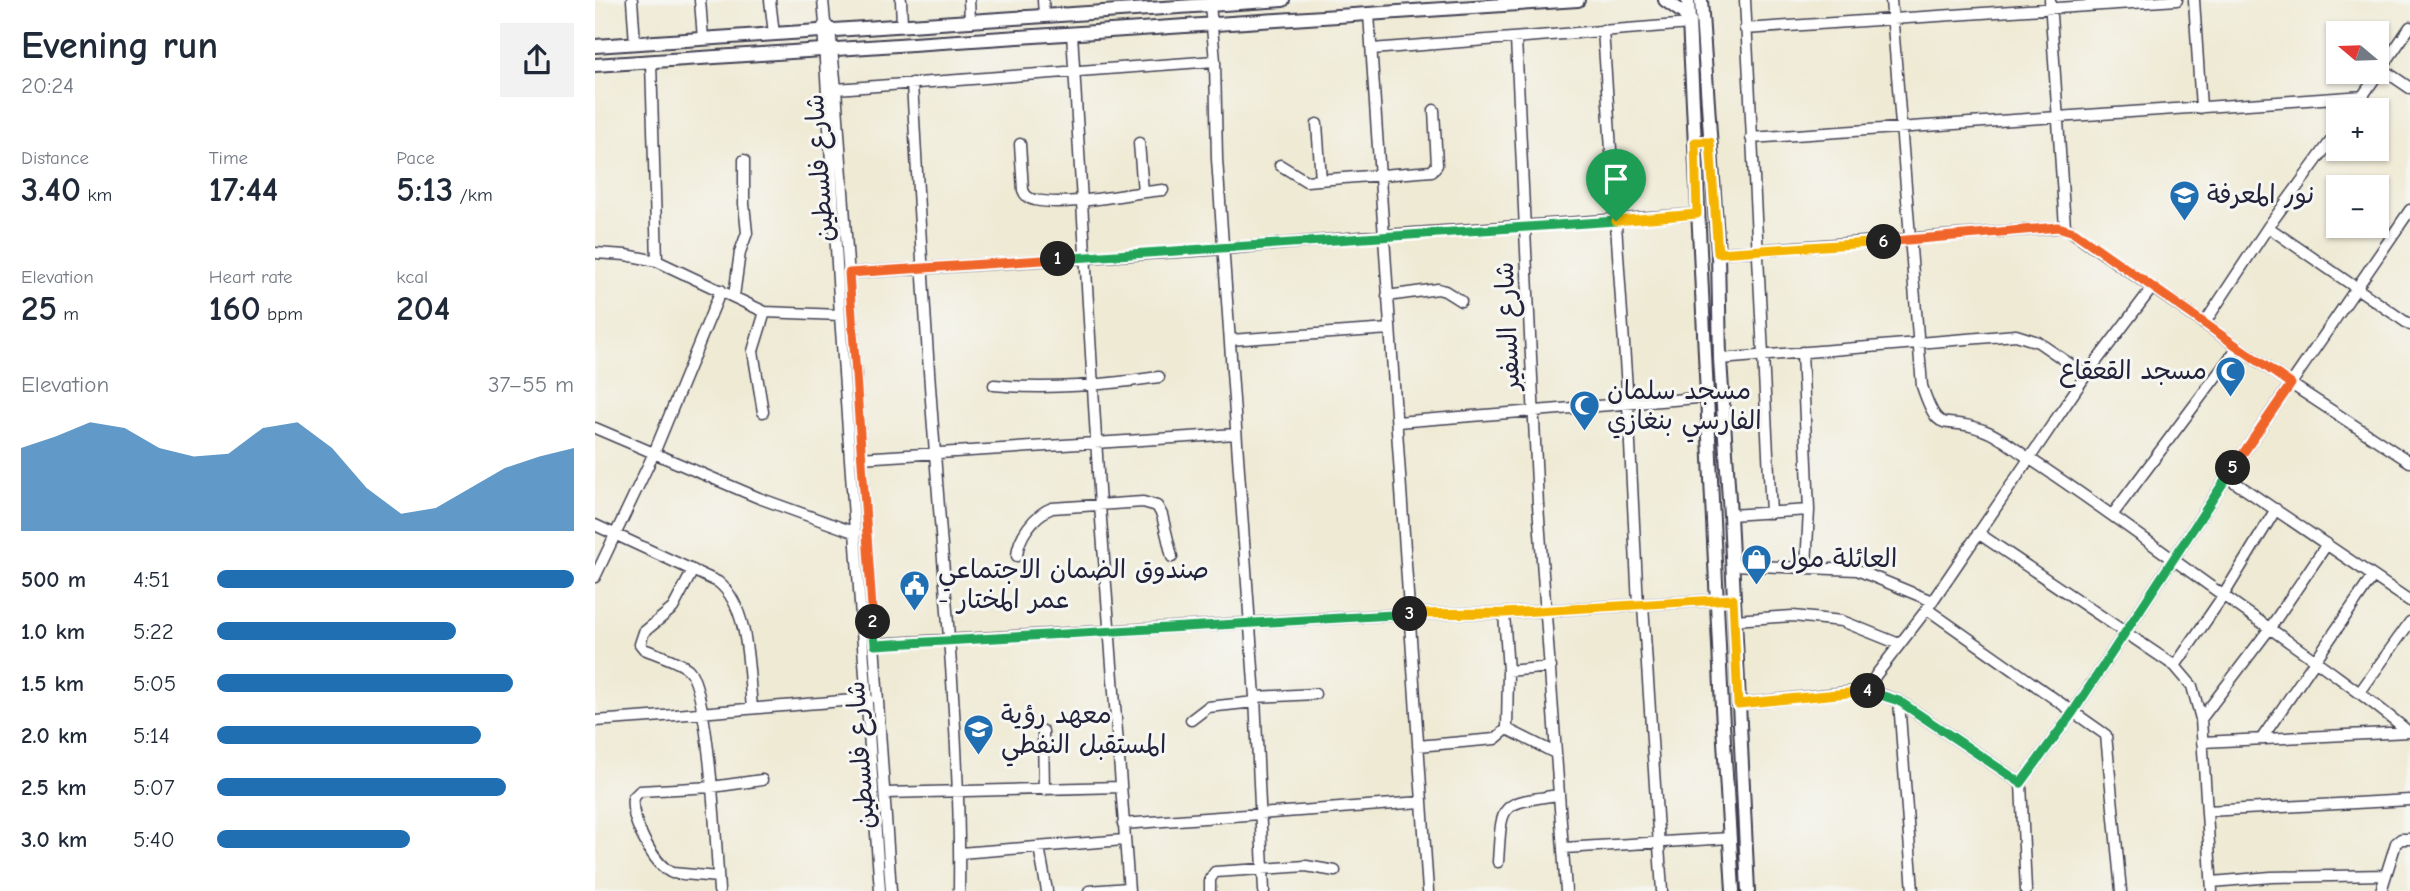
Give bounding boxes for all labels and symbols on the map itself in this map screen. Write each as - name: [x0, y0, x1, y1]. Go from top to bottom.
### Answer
- north arrow: [2326, 21, 2389, 84]
- street label: شارع فلسطين: [800, 93, 842, 243]
- pin: [1586, 149, 1646, 221]
- school or university icon: نور المعرفة: [2167, 178, 2201, 222]
- place label: نور المعرفة: [2207, 180, 2314, 210]
- pin: 6: [1867, 224, 1901, 260]
- pin: 1: [1041, 242, 1075, 276]
- street label: شارع السفير: [1490, 261, 1528, 393]
- mosque icon: مسجد القعقاع: [2213, 354, 2247, 398]
- place label: مسجد القعقاع: [2059, 356, 2207, 388]
- place label: مسجد سلمان الفارسي بنغازي: [1607, 376, 1762, 443]
- mosque icon: مسجد سلمان الفارسي بنغازي: [1567, 389, 1601, 433]
- pin: 5: [2215, 450, 2251, 486]
- shop icon: العائلة مول: [1740, 542, 1774, 586]
- place label: العائلة مول: [1780, 544, 1897, 574]
- place label: صندوق الضمان الاجتماعي - عمر المختار: [938, 555, 1209, 615]
- public building icon: صندوق الضمان الاجتماعي - عمر المختار: [898, 568, 932, 612]
- pin: 3: [1393, 596, 1427, 632]
- pin: 2: [855, 604, 891, 640]
- pin: 4: [1851, 674, 1885, 708]
- street label: شارع فلسطين: [841, 680, 883, 830]
- place label: معهد رؤية المستقبل النفطي: [1001, 700, 1166, 767]
- school or university icon: معهد رؤية المستقبل النفطي: [961, 713, 995, 757]

